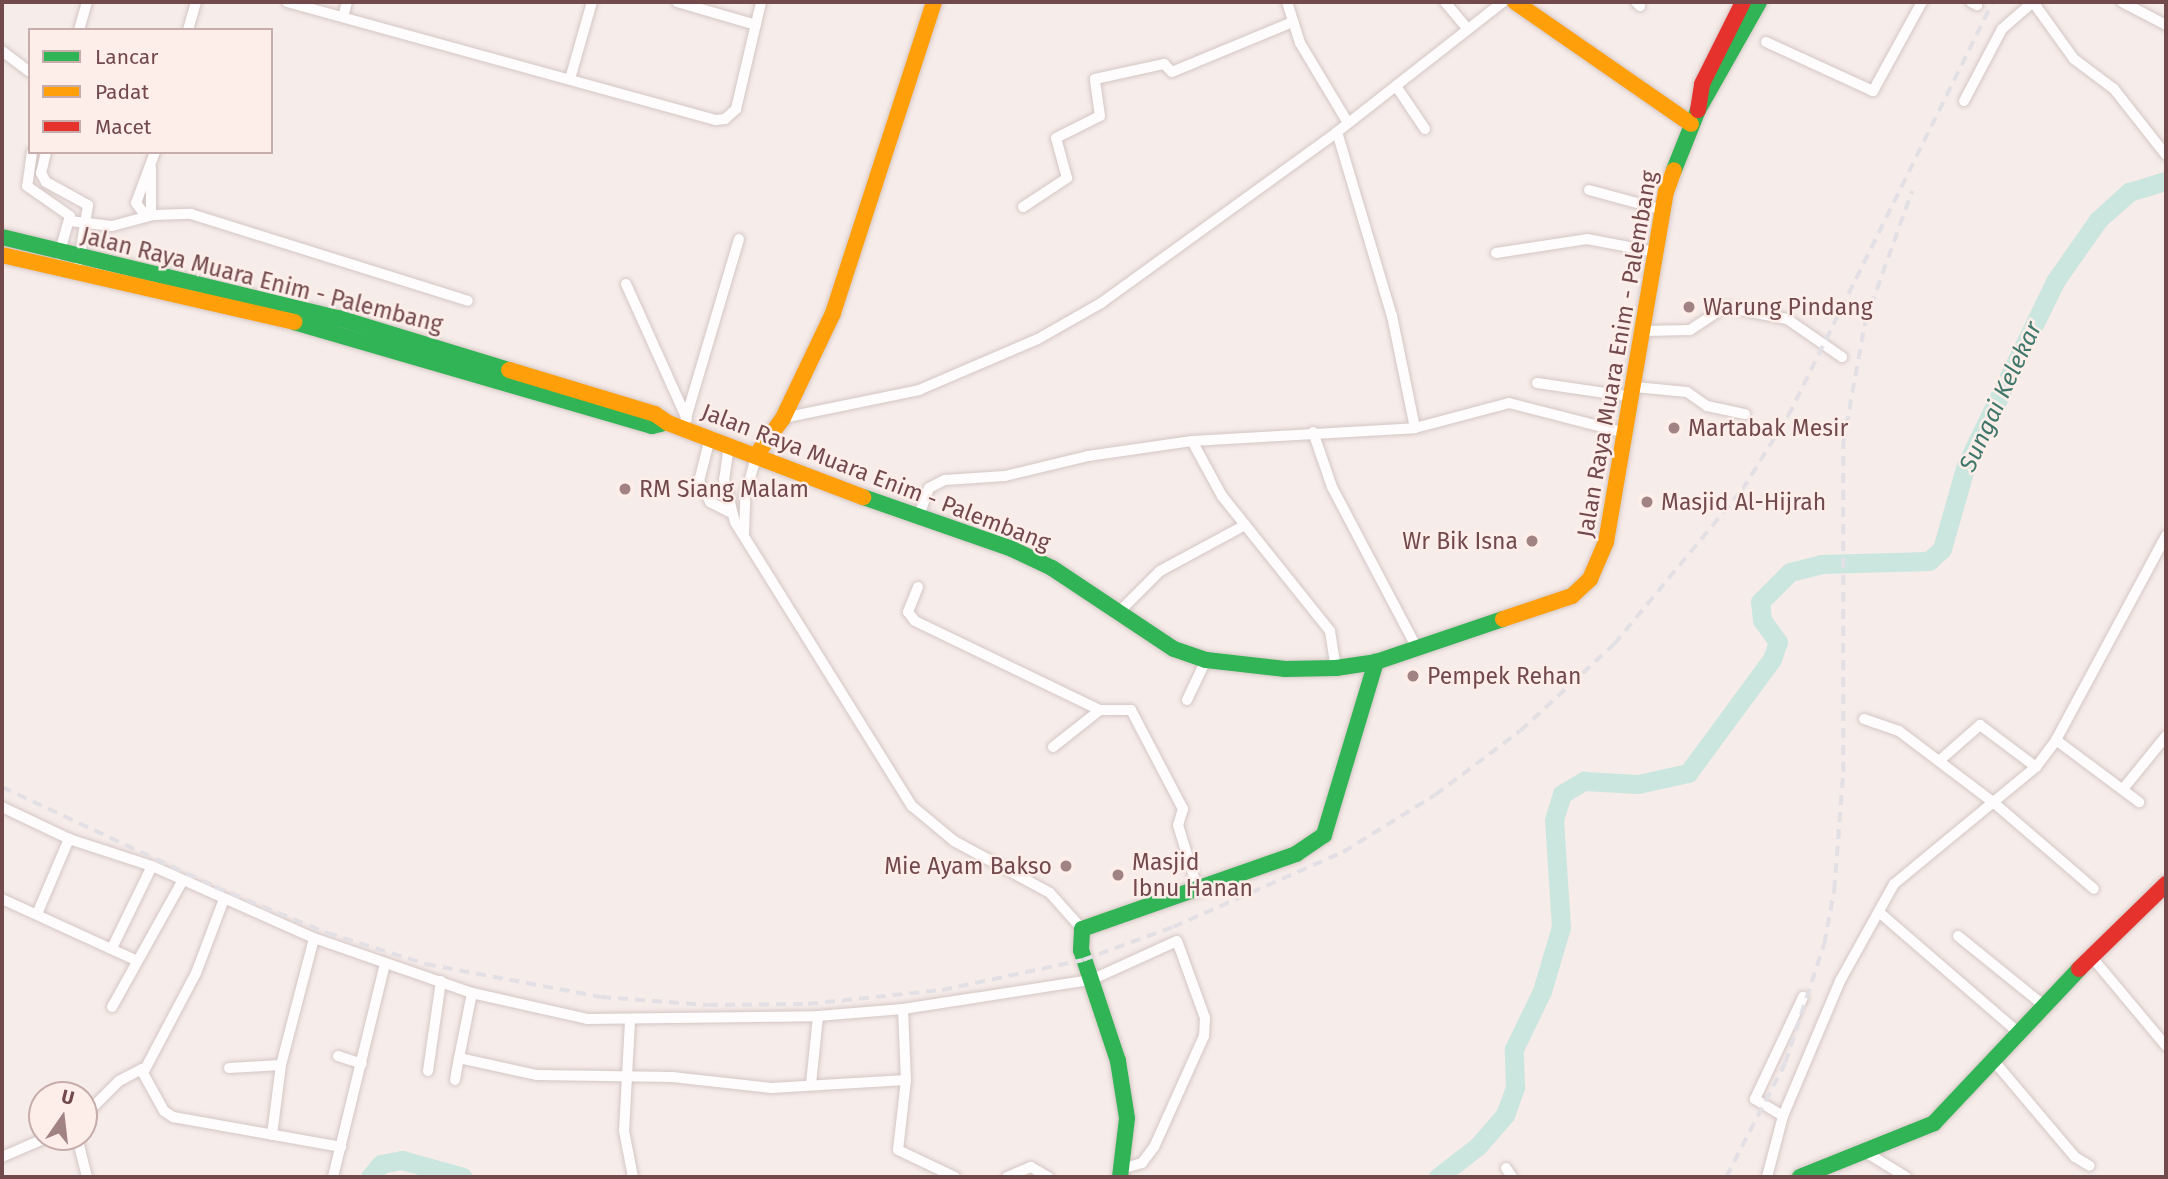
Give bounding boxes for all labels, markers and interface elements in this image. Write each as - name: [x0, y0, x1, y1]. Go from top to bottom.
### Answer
- legend: [28, 28, 273, 154]
- text: Lancar: [95, 44, 158, 70]
- text: Padat: [95, 79, 149, 105]
- text: Macet: [95, 114, 151, 140]
- street label: Jalan Raya Muara Enim - Palembang: [1571, 169, 1663, 539]
- street label: Jalan Raya Muara Enim - Palembang: [78, 222, 446, 338]
- place label: Warung Pindang: [1703, 293, 1873, 321]
- marker: Warung Pindang: [1681, 299, 1697, 315]
- water label: Sungai Kelekar: [1954, 317, 2048, 477]
- street label: Jalan Raya Muara Enim - Palembang: [698, 398, 1054, 556]
- place label: Martabak Mesir: [1688, 414, 1848, 442]
- marker: Martabak Mesir: [1666, 420, 1682, 436]
- place label: RM Siang Malam: [639, 475, 809, 503]
- marker: RM Siang Malam: [617, 481, 633, 497]
- place label: Masjid Al-Hijrah: [1661, 488, 1826, 516]
- marker: Masjid Al-Hijrah: [1639, 494, 1655, 510]
- place label: Wr Bik Isna: [1402, 527, 1518, 555]
- marker: Wr Bik Isna: [1524, 533, 1540, 549]
- place label: Pempek Rehan: [1427, 662, 1582, 690]
- marker: Pempek Rehan: [1405, 668, 1421, 684]
- place label: Masjid Ibnu Hanan: [1132, 848, 1253, 902]
- place label: Mie Ayam Bakso: [884, 852, 1052, 880]
- marker: Mie Ayam Bakso: [1058, 858, 1074, 874]
- marker: Masjid Ibnu Hanan: [1110, 867, 1126, 883]
- north arrow: [28, 1081, 98, 1151]
- text: U: [59, 1084, 77, 1110]

